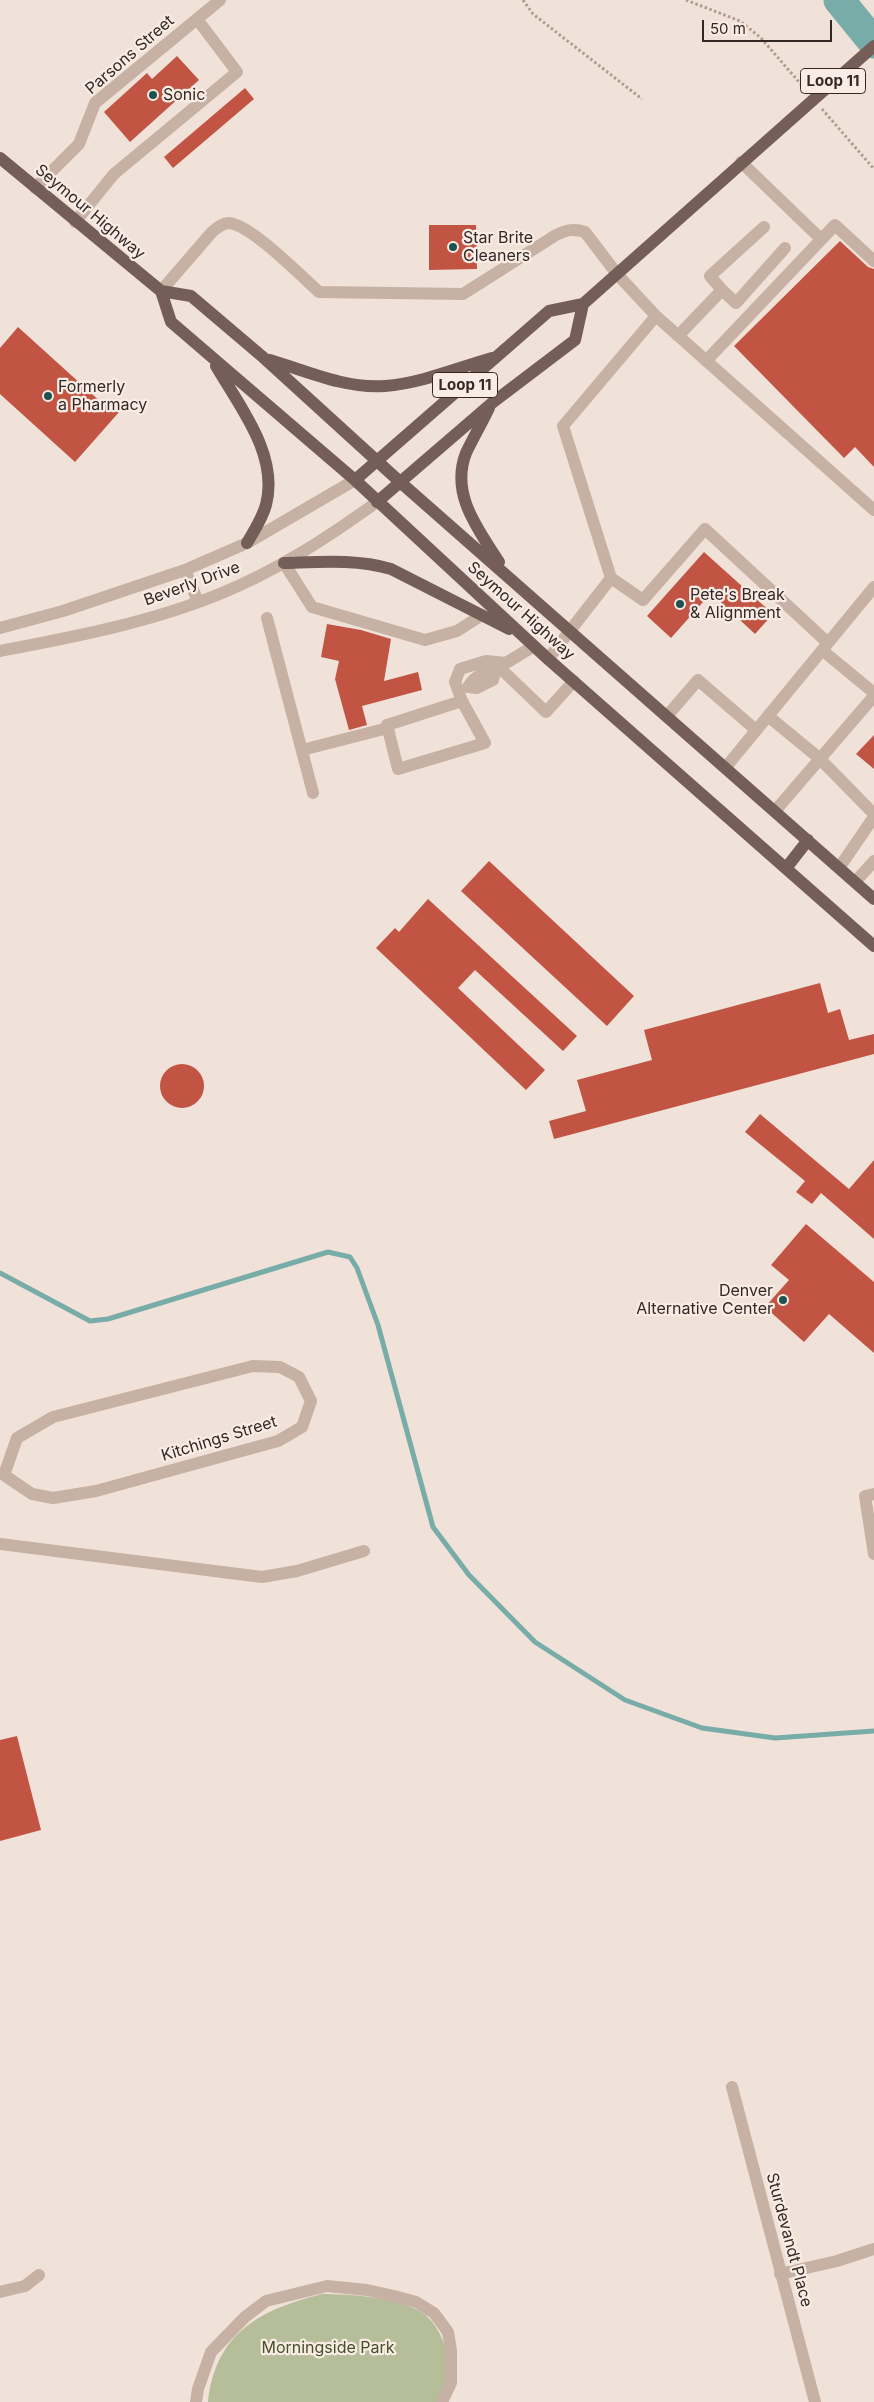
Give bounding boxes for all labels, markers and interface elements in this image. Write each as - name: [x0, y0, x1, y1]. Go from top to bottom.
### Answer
- scale bar: [704, 10, 834, 42]
- street label: Parsons Street: [82, 11, 178, 99]
- text: 50 m: [710, 19, 746, 38]
- road number: Loop 11: [800, 68, 866, 94]
- place label: Sonic: [163, 85, 205, 105]
- marker: Sonic: [147, 89, 159, 101]
- street label: Seymour Highway: [31, 160, 149, 264]
- place label: Star Brite Cleaners: [463, 228, 533, 266]
- marker: Star Brite Cleaners: [447, 241, 459, 253]
- road number: Loop 11: [432, 372, 498, 398]
- place label: Formerly a Pharmacy: [58, 377, 147, 415]
- marker: Formerly a Pharmacy: [42, 390, 54, 402]
- street label: Beverly Drive: [141, 558, 243, 610]
- street label: Seymour Highway: [463, 558, 579, 664]
- place label: Pete's Break & Alignment: [690, 585, 785, 623]
- marker: Pete's Break & Alignment: [674, 598, 686, 610]
- place label: Denver Alternative Center: [636, 1281, 773, 1319]
- marker: Denver Alternative Center: [777, 1294, 789, 1306]
- street label: Kitchings Street: [159, 1412, 279, 1466]
- street label: Sturdevandt Place: [762, 2171, 816, 2309]
- park label: Morningside Park: [261, 2338, 395, 2358]

